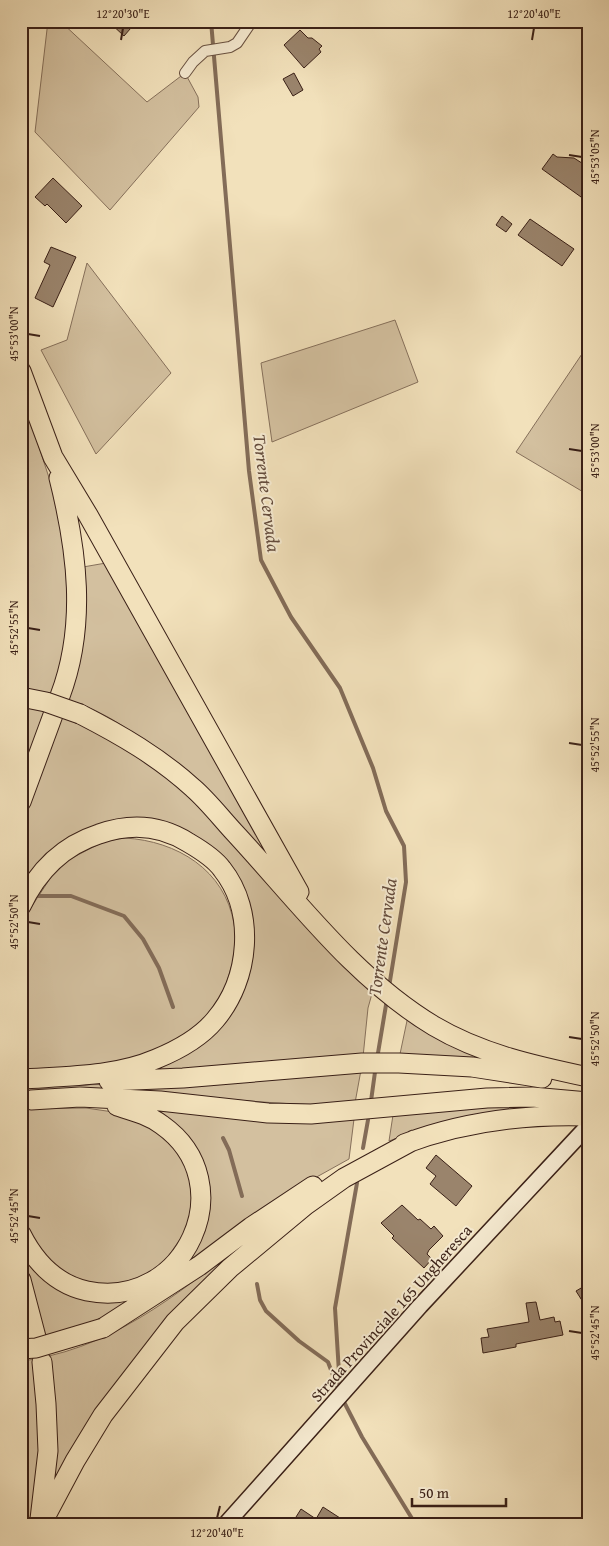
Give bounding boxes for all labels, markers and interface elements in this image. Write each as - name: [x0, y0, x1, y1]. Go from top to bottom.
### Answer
- text: 12°20'30"E: [96, 5, 150, 22]
- text: 12°20'40"E: [507, 5, 561, 22]
- text: 45°53'05"N: [586, 129, 603, 185]
- text: 45°53'00"N: [5, 306, 22, 362]
- text: 45°53'00"N: [586, 423, 603, 479]
- water label: Torrente Cervada: [246, 432, 288, 554]
- text: 45°52'55"N: [5, 600, 22, 656]
- text: 45°52'55"N: [586, 717, 603, 773]
- water label: Torrente Cervada: [360, 876, 404, 998]
- text: 45°52'50"N: [5, 894, 22, 950]
- text: 45°52'50"N: [586, 1011, 603, 1067]
- text: 45°52'45"N: [5, 1188, 22, 1244]
- street label: Strada Provinciale 165 Ungheresca: [305, 1219, 478, 1407]
- text: 45°52'45"N: [586, 1305, 603, 1361]
- scale bar: [412, 1476, 505, 1508]
- text: 50 m: [419, 1482, 450, 1503]
- text: 12°20'40"E: [190, 1524, 244, 1541]

